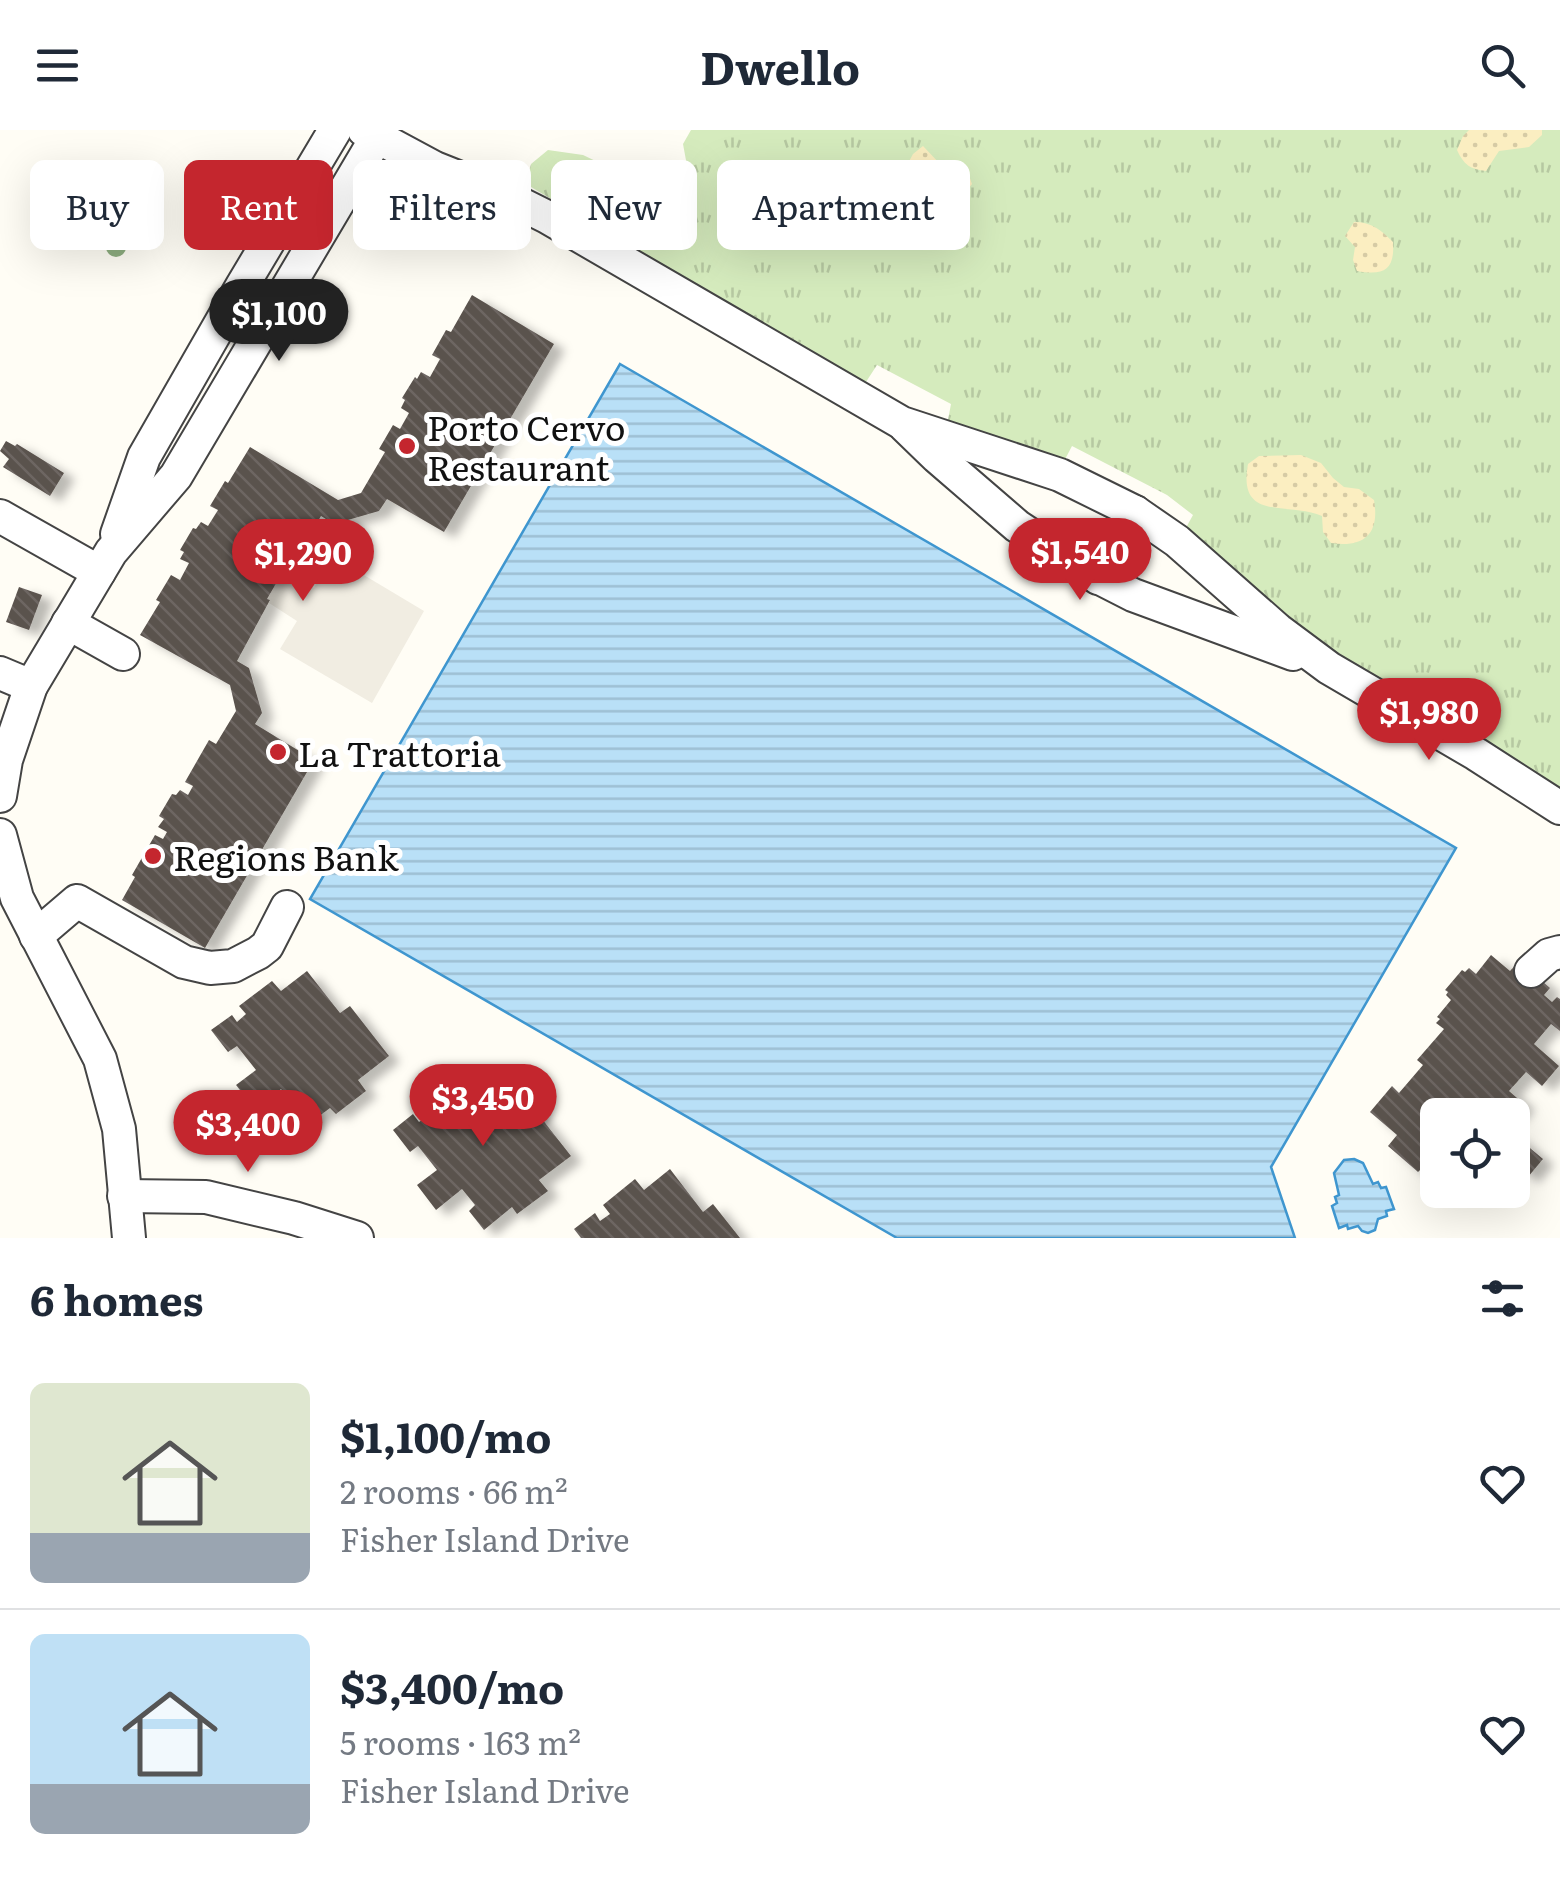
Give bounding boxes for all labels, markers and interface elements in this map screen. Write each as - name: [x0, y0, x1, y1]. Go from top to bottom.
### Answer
- text: Dwello: [700, 32, 860, 99]
- icon: menu: [30, 38, 85, 93]
- icon: search: [1475, 38, 1530, 93]
- chip: Buy: [30, 160, 164, 250]
- chip: Rent: [184, 160, 333, 250]
- chip: Filters: [353, 160, 531, 250]
- chip: New: [551, 160, 697, 250]
- chip: Apartment: [717, 160, 970, 250]
- pin: $1,100: [198, 279, 360, 364]
- text: $1,100: [231, 287, 327, 335]
- place label: Porto Cervo Restaurant: [427, 400, 625, 492]
- marker: Porto Cervo Restaurant: [396, 435, 418, 457]
- pin: $1,540: [999, 518, 1161, 603]
- pin: $1,290: [222, 519, 384, 604]
- text: $1,540: [1030, 526, 1130, 574]
- text: $1,290: [254, 527, 352, 575]
- pin: $1,980: [1348, 678, 1510, 763]
- text: $1,980: [1379, 686, 1479, 734]
- place label: La Trattoria: [298, 726, 501, 778]
- marker: La Trattoria: [267, 741, 289, 763]
- place label: Regions Bank: [173, 830, 399, 882]
- marker: Regions Bank: [142, 845, 164, 867]
- pin: $3,450: [402, 1064, 564, 1149]
- text: $3,450: [432, 1072, 534, 1120]
- pin: $3,400: [167, 1090, 329, 1175]
- text: $3,400: [195, 1098, 301, 1146]
- map controls: [1420, 1098, 1530, 1208]
- button: locate: [1420, 1098, 1530, 1208]
- text: 6 homes: [30, 1267, 204, 1329]
- icon: filters: [1475, 1271, 1530, 1326]
- text: $1,100/mo: [340, 1404, 552, 1466]
- icon: home: [110, 1423, 230, 1543]
- icon: heart: [1475, 1456, 1530, 1511]
- text: 2 rooms · 66 m²: [340, 1466, 568, 1514]
- text: Fisher Island Drive: [340, 1514, 630, 1562]
- text: $3,400/mo: [340, 1655, 564, 1717]
- icon: home: [110, 1674, 230, 1794]
- icon: heart: [1475, 1707, 1530, 1762]
- text: 5 rooms · 163 m²: [340, 1717, 581, 1765]
- text: Fisher Island Drive: [340, 1765, 630, 1813]

